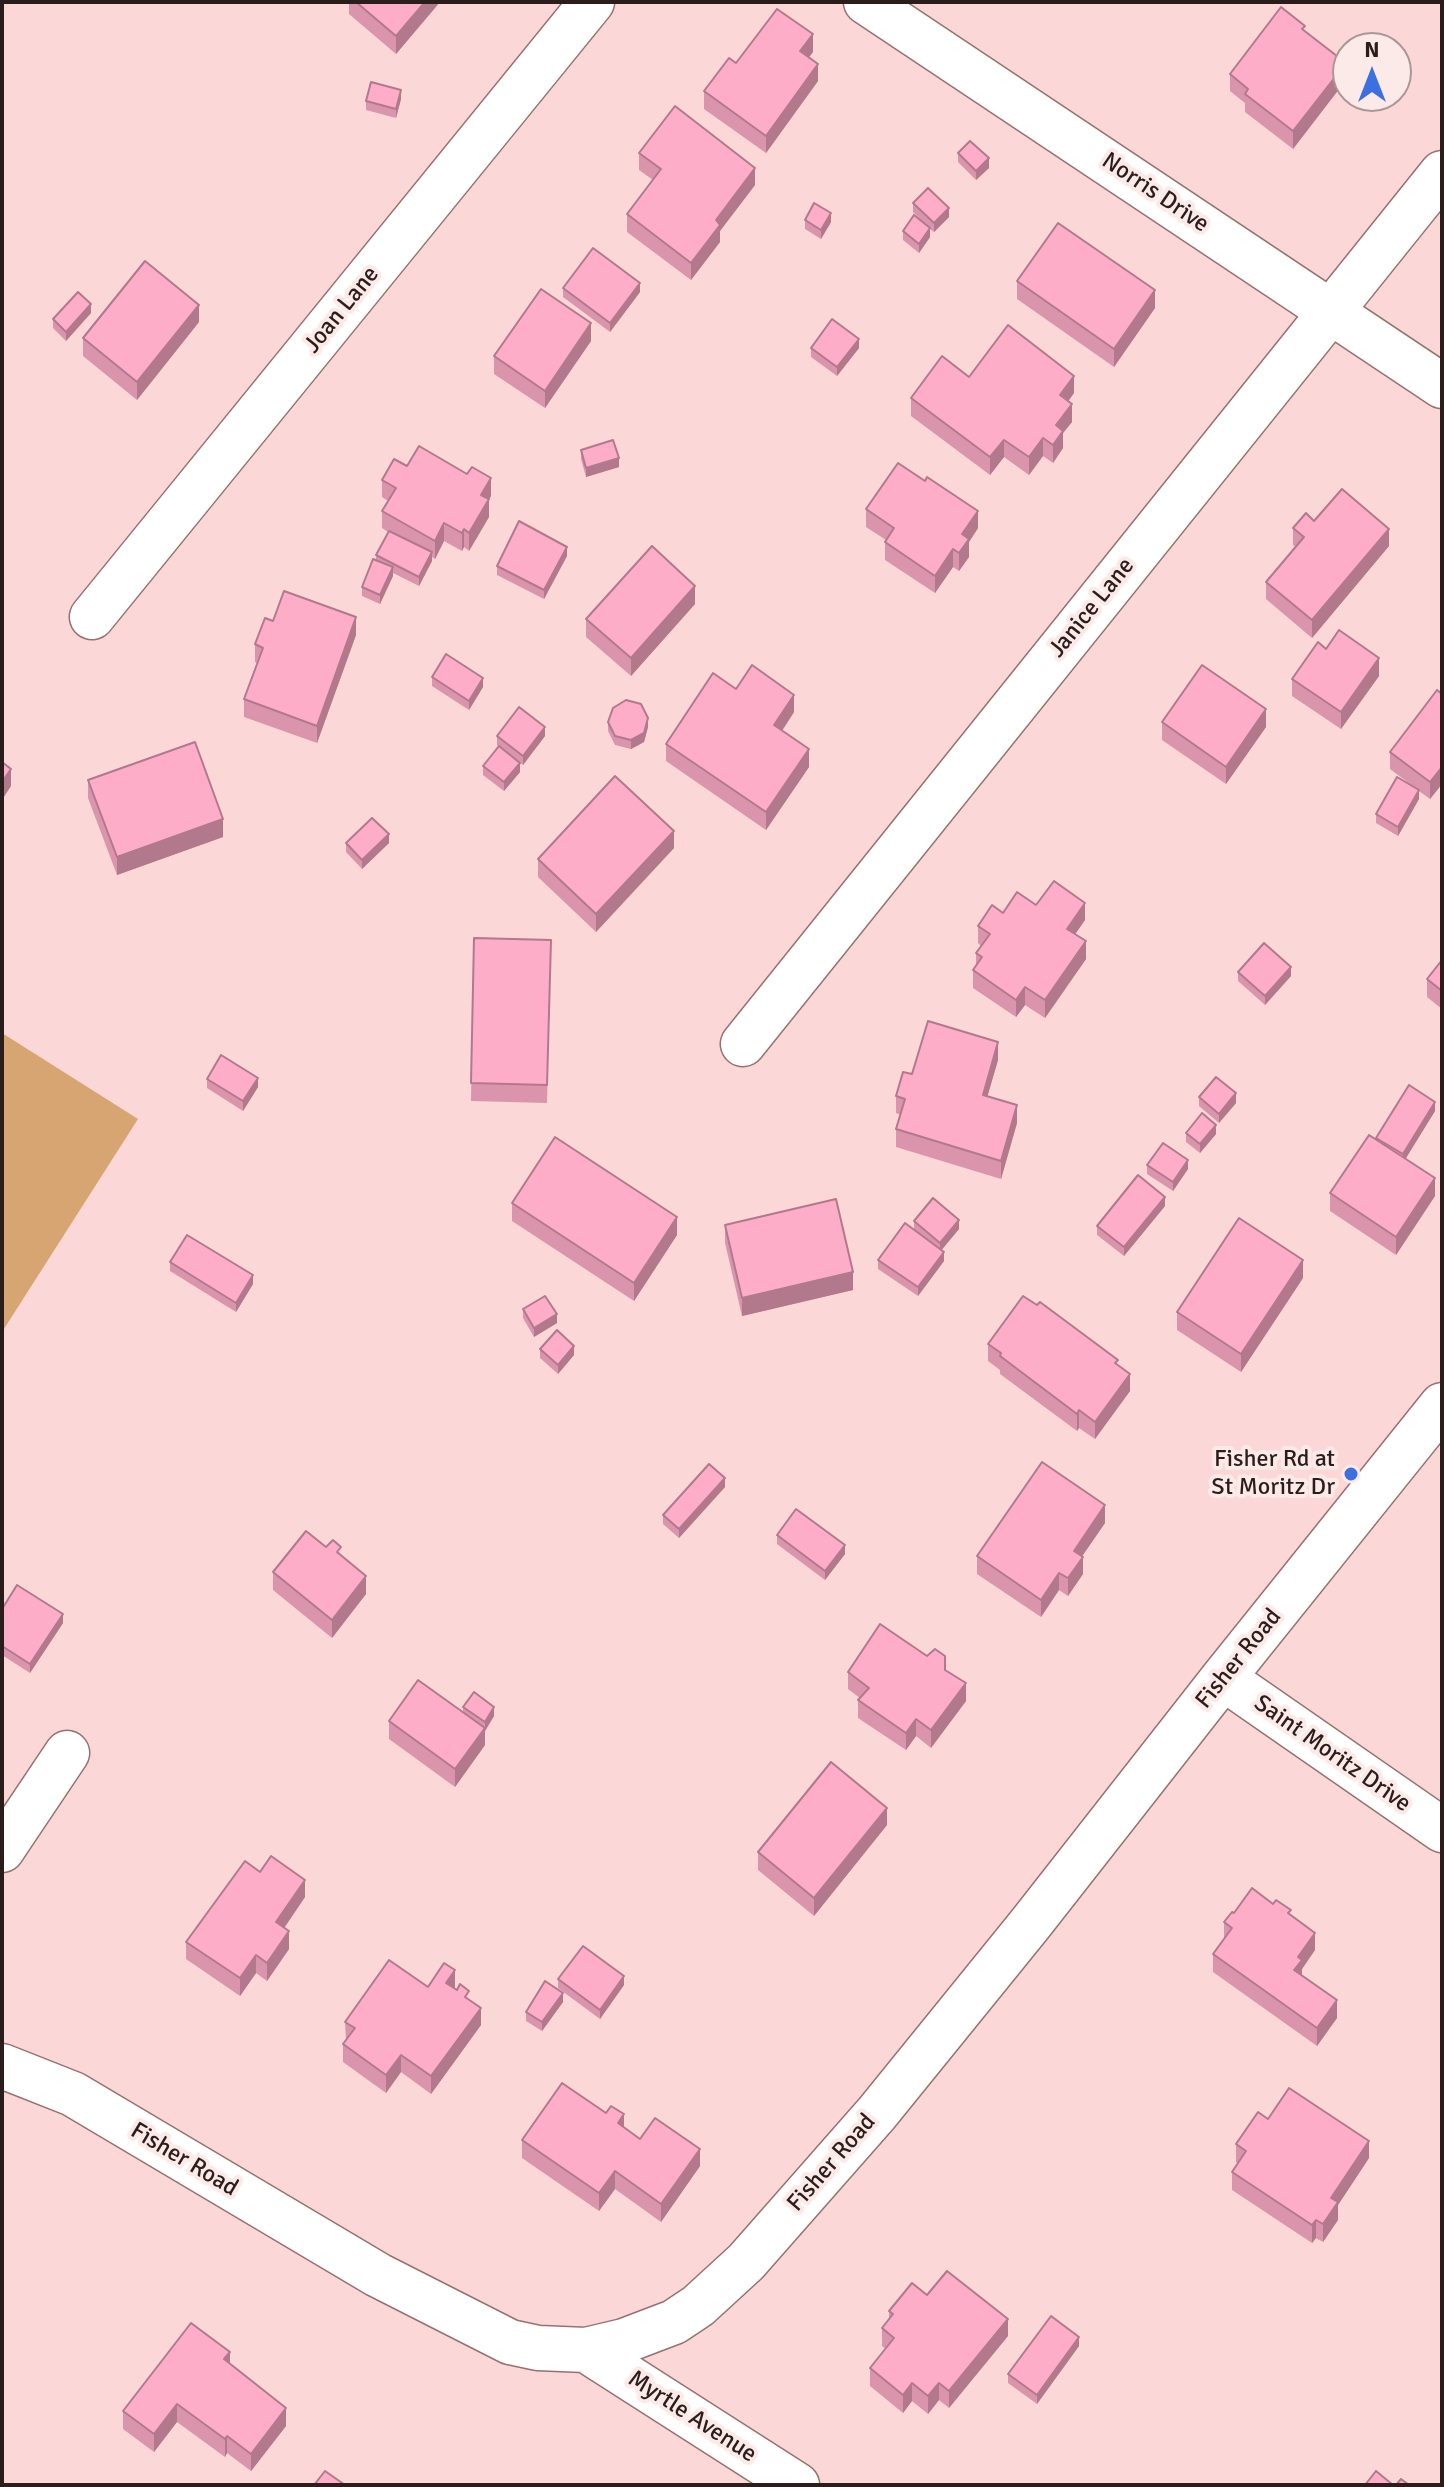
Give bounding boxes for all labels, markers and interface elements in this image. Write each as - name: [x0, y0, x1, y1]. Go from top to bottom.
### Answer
- north arrow: [1332, 32, 1412, 112]
- text: N: [1364, 36, 1380, 63]
- street label: Norris Drive: [1096, 147, 1214, 239]
- street label: Joan Lane: [298, 261, 386, 359]
- street label: Janice Lane: [1043, 552, 1141, 664]
- place label: Fisher Rd at St Moritz Dr: [1211, 1446, 1335, 1502]
- marker: Fisher Rd at St Moritz Dr: [1342, 1465, 1360, 1483]
- street label: Fisher Road: [1190, 1603, 1288, 1715]
- street label: Saint Moritz Drive: [1248, 1689, 1416, 1819]
- street label: Fisher Road: [782, 2108, 882, 2218]
- street label: Fisher Road: [125, 2117, 243, 2203]
- street label: Myrtle Avenue: [622, 2365, 762, 2469]

